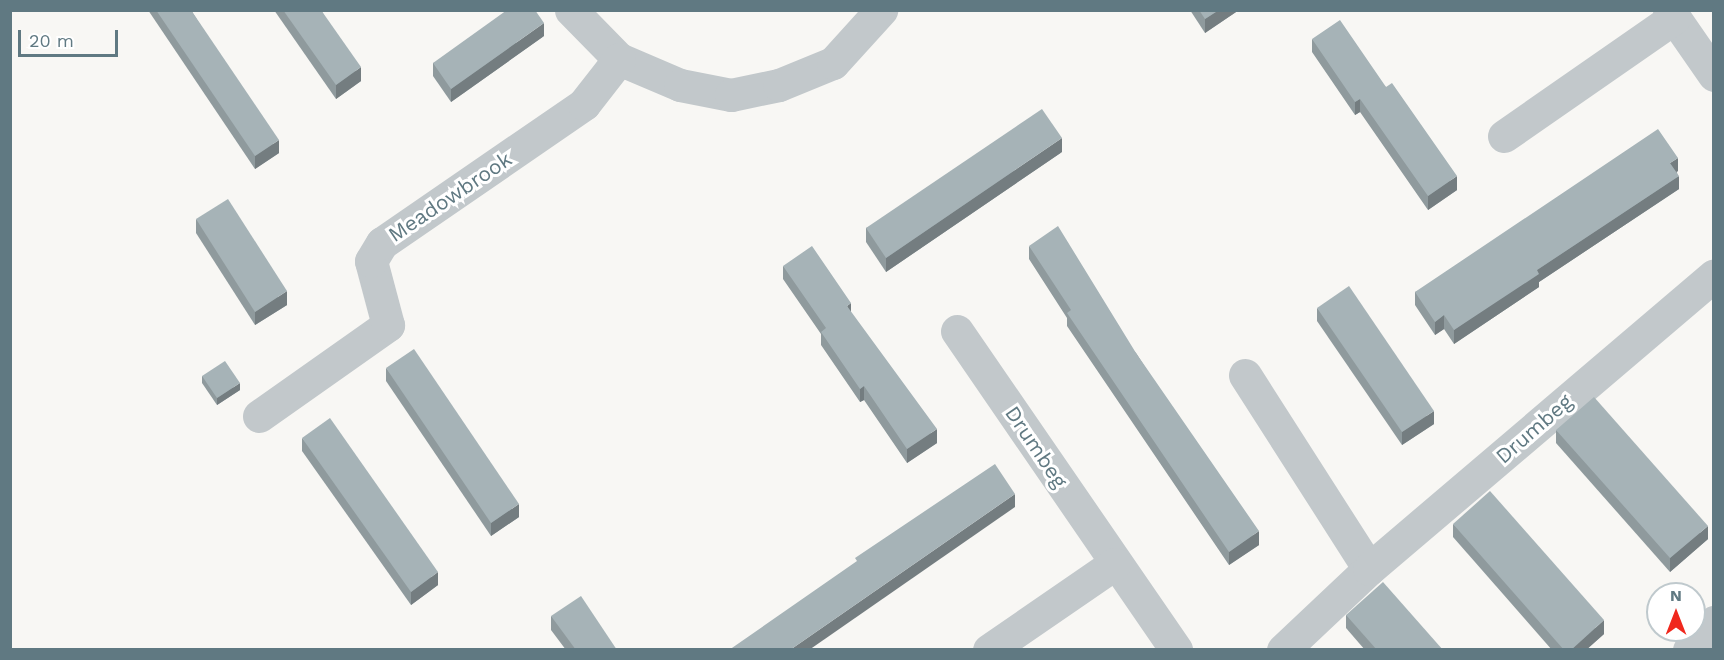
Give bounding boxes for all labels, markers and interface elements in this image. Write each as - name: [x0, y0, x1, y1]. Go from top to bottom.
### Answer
- scale bar: [21, 18, 122, 56]
- text: 20 m: [29, 30, 74, 51]
- street label: Meadowbrook: [384, 146, 516, 248]
- street label: Drumbeg: [1491, 389, 1577, 469]
- street label: Drumbeg: [1000, 401, 1072, 493]
- north arrow: [1646, 582, 1706, 642]
- text: N: [1670, 586, 1682, 605]

